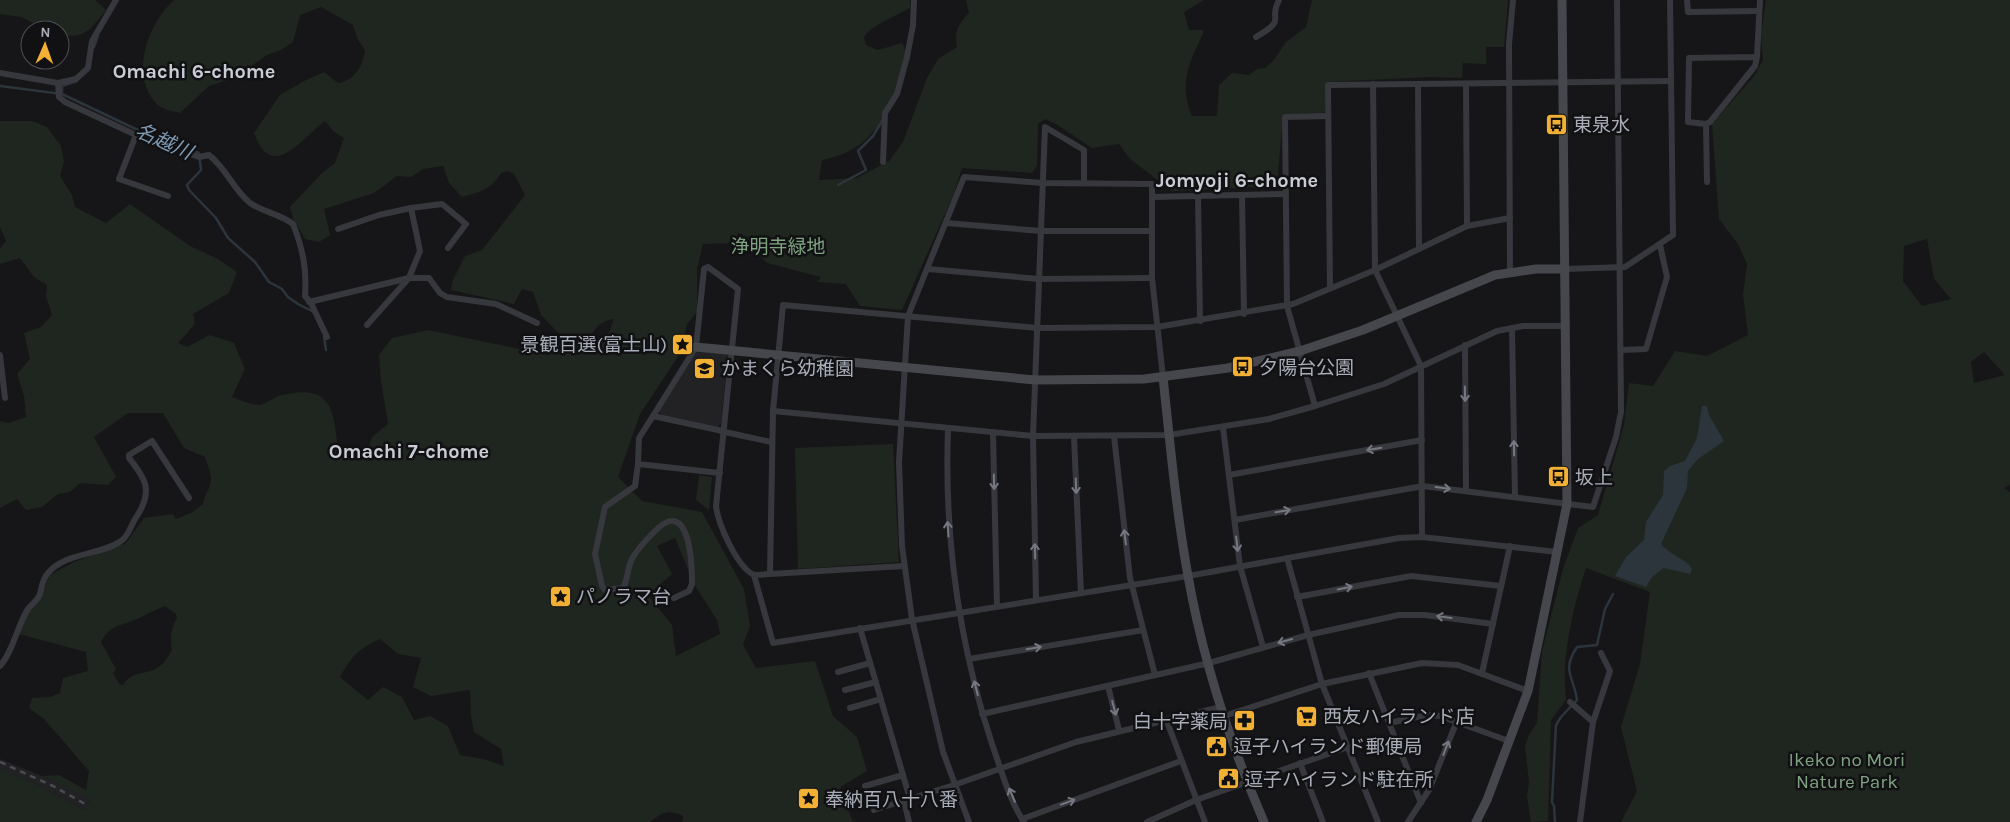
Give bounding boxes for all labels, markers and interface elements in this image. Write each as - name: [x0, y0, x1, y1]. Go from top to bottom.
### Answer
- north arrow: [20, 20, 70, 70]
- text: N: [40, 24, 51, 41]
- district label: Omachi 6-chome: [113, 60, 275, 83]
- bus stop icon: 東泉水: [1545, 112, 1569, 136]
- place label: 東泉水: [1573, 114, 1630, 136]
- water label: 名越川: [132, 119, 198, 165]
- district label: Jomyoji 6-chome: [1156, 169, 1318, 192]
- park label: 浄明寺緑地: [730, 236, 826, 258]
- place icon: 景観百選(富士山): [671, 332, 695, 356]
- place label: 景観百選(富士山): [520, 334, 667, 356]
- bus stop icon: 夕陽台公園: [1231, 355, 1255, 379]
- school or university icon: かまくら幼稚園: [693, 356, 717, 380]
- place label: 夕陽台公園: [1259, 357, 1354, 379]
- place label: かまくら幼稚園: [721, 358, 854, 380]
- one-way arrow: [1461, 385, 1470, 401]
- district label: Omachi 7-chome: [329, 440, 489, 463]
- one-way arrow: [1509, 440, 1519, 456]
- one-way arrow: [1367, 444, 1383, 454]
- bus stop icon: 坂上: [1547, 465, 1571, 489]
- place label: 坂上: [1575, 467, 1613, 489]
- one-way arrow: [989, 473, 999, 489]
- one-way arrow: [1071, 477, 1081, 493]
- one-way arrow: [1434, 483, 1450, 493]
- one-way arrow: [1274, 505, 1290, 515]
- one-way arrow: [944, 521, 953, 537]
- one-way arrow: [1120, 529, 1130, 545]
- one-way arrow: [1232, 536, 1242, 552]
- one-way arrow: [1031, 543, 1040, 559]
- one-way arrow: [1337, 582, 1353, 592]
- place icon: パノラマ台: [548, 584, 572, 608]
- place label: パノラマ台: [576, 586, 671, 608]
- one-way arrow: [1437, 612, 1453, 622]
- one-way arrow: [1277, 637, 1293, 646]
- one-way arrow: [1026, 643, 1042, 653]
- one-way arrow: [971, 681, 980, 697]
- one-way arrow: [1110, 699, 1119, 715]
- supermarket icon: 西友ハイランド店: [1295, 704, 1319, 728]
- place label: 西友ハイランド店: [1323, 706, 1475, 728]
- pharmacy icon: 白十字薬局: [1232, 709, 1256, 733]
- place label: 白十字薬局: [1133, 711, 1228, 733]
- public building icon: 逗子ハイランド郵便局: [1205, 734, 1229, 758]
- place label: 逗子ハイランド郵便局: [1233, 736, 1423, 758]
- one-way arrow: [1442, 741, 1451, 756]
- park label: Ikeko no Mori Nature Park: [1789, 749, 1905, 793]
- public building icon: 逗子ハイランド駐在所: [1216, 767, 1240, 791]
- place label: 逗子ハイランド駐在所: [1244, 769, 1434, 791]
- place icon: 奉納百八十八番: [797, 787, 821, 811]
- one-way arrow: [1006, 788, 1016, 803]
- place label: 奉納百八十八番: [825, 789, 958, 811]
- one-way arrow: [1060, 797, 1075, 806]

